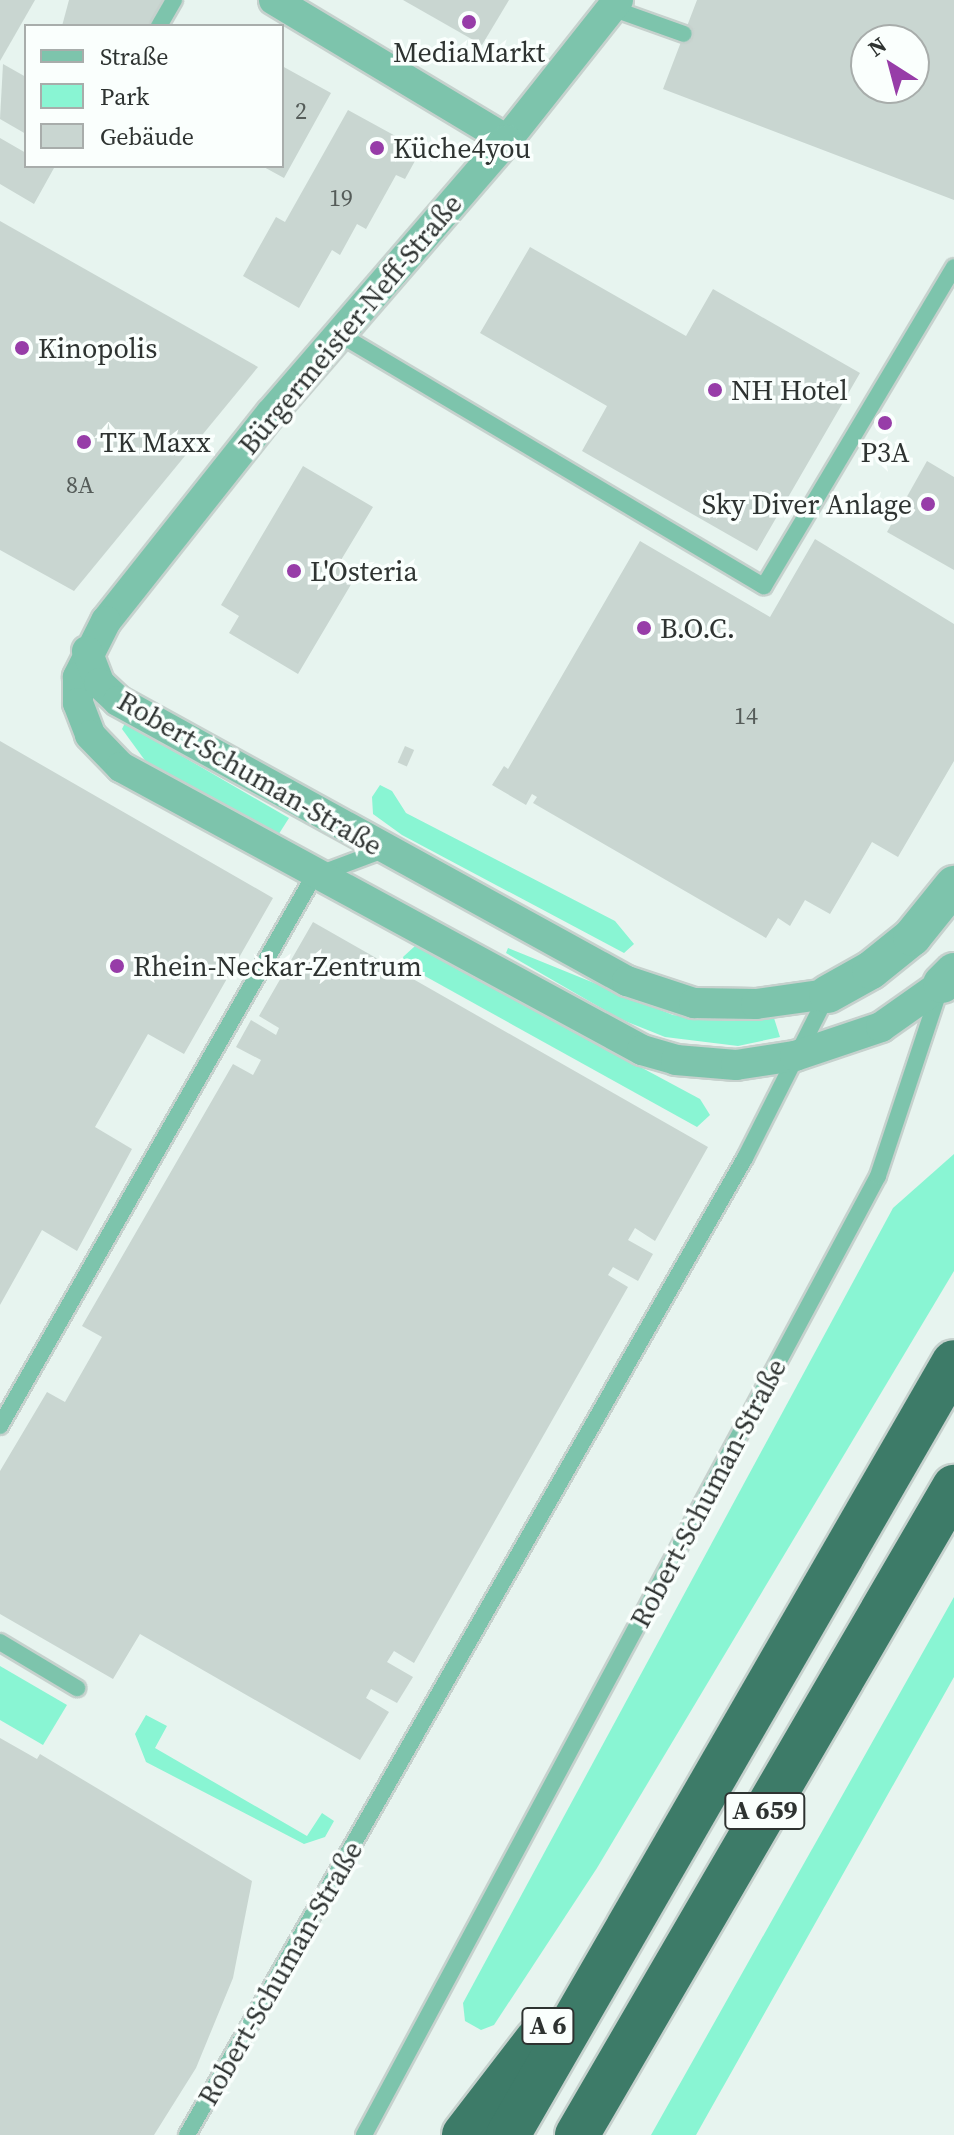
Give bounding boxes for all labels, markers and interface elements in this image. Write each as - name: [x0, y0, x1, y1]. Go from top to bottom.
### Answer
- marker: MediaMarkt: [460, 13, 478, 31]
- legend: [24, 24, 284, 168]
- north arrow: [850, 24, 930, 104]
- text: N: [862, 29, 892, 63]
- place label: MediaMarkt: [393, 35, 545, 69]
- text: Straße: [100, 40, 168, 73]
- text: Park: [100, 80, 149, 113]
- house number: 2: [295, 97, 307, 125]
- text: Gebäude: [100, 120, 194, 153]
- place label: Küche4you: [393, 131, 531, 165]
- marker: Küche4you: [368, 139, 386, 157]
- house number: 19: [329, 184, 353, 212]
- street label: Bürgermeister-Neff-Straße: [231, 187, 469, 461]
- place label: Kinopolis: [38, 331, 157, 365]
- marker: Kinopolis: [13, 339, 31, 357]
- place label: NH Hotel: [731, 373, 848, 407]
- marker: NH Hotel: [706, 381, 724, 399]
- marker: P3A: [876, 414, 894, 432]
- place label: TK Maxx: [100, 425, 211, 459]
- marker: TK Maxx: [75, 433, 93, 451]
- place label: P3A: [860, 435, 910, 469]
- house number: 8A: [66, 471, 94, 499]
- place label: Sky Diver Anlage: [702, 487, 912, 521]
- marker: Sky Diver Anlage: [919, 495, 937, 513]
- place label: L'Osteria: [310, 554, 418, 588]
- marker: L'Osteria: [285, 562, 303, 580]
- place label: B.O.C.: [660, 611, 735, 645]
- marker: B.O.C.: [635, 619, 653, 637]
- street label: Robert-Schuman-Straße: [112, 684, 388, 862]
- house number: 14: [734, 702, 758, 730]
- place label: Rhein-Neckar-Zentrum: [133, 949, 422, 983]
- marker: Rhein-Neckar-Zentrum: [108, 957, 126, 975]
- street label: Robert-Schuman-Straße: [623, 1353, 793, 1633]
- road number: A 659: [723, 1789, 807, 1833]
- street label: Robert-Schuman-Straße: [191, 1835, 369, 2111]
- road number: A 6: [520, 2004, 576, 2048]

